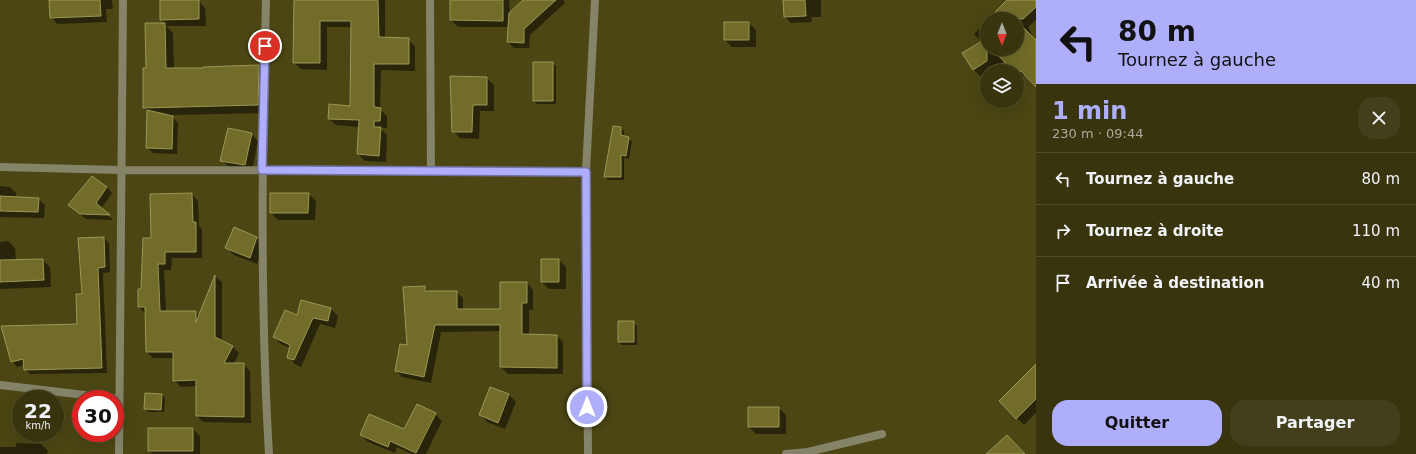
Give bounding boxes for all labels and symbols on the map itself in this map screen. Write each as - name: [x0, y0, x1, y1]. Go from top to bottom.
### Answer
- north arrow: [980, 12, 1024, 56]
- pin: [248, 29, 282, 63]
- position arrow: [566, 386, 608, 428]
- speed limit sign: 30: [72, 390, 124, 442]

